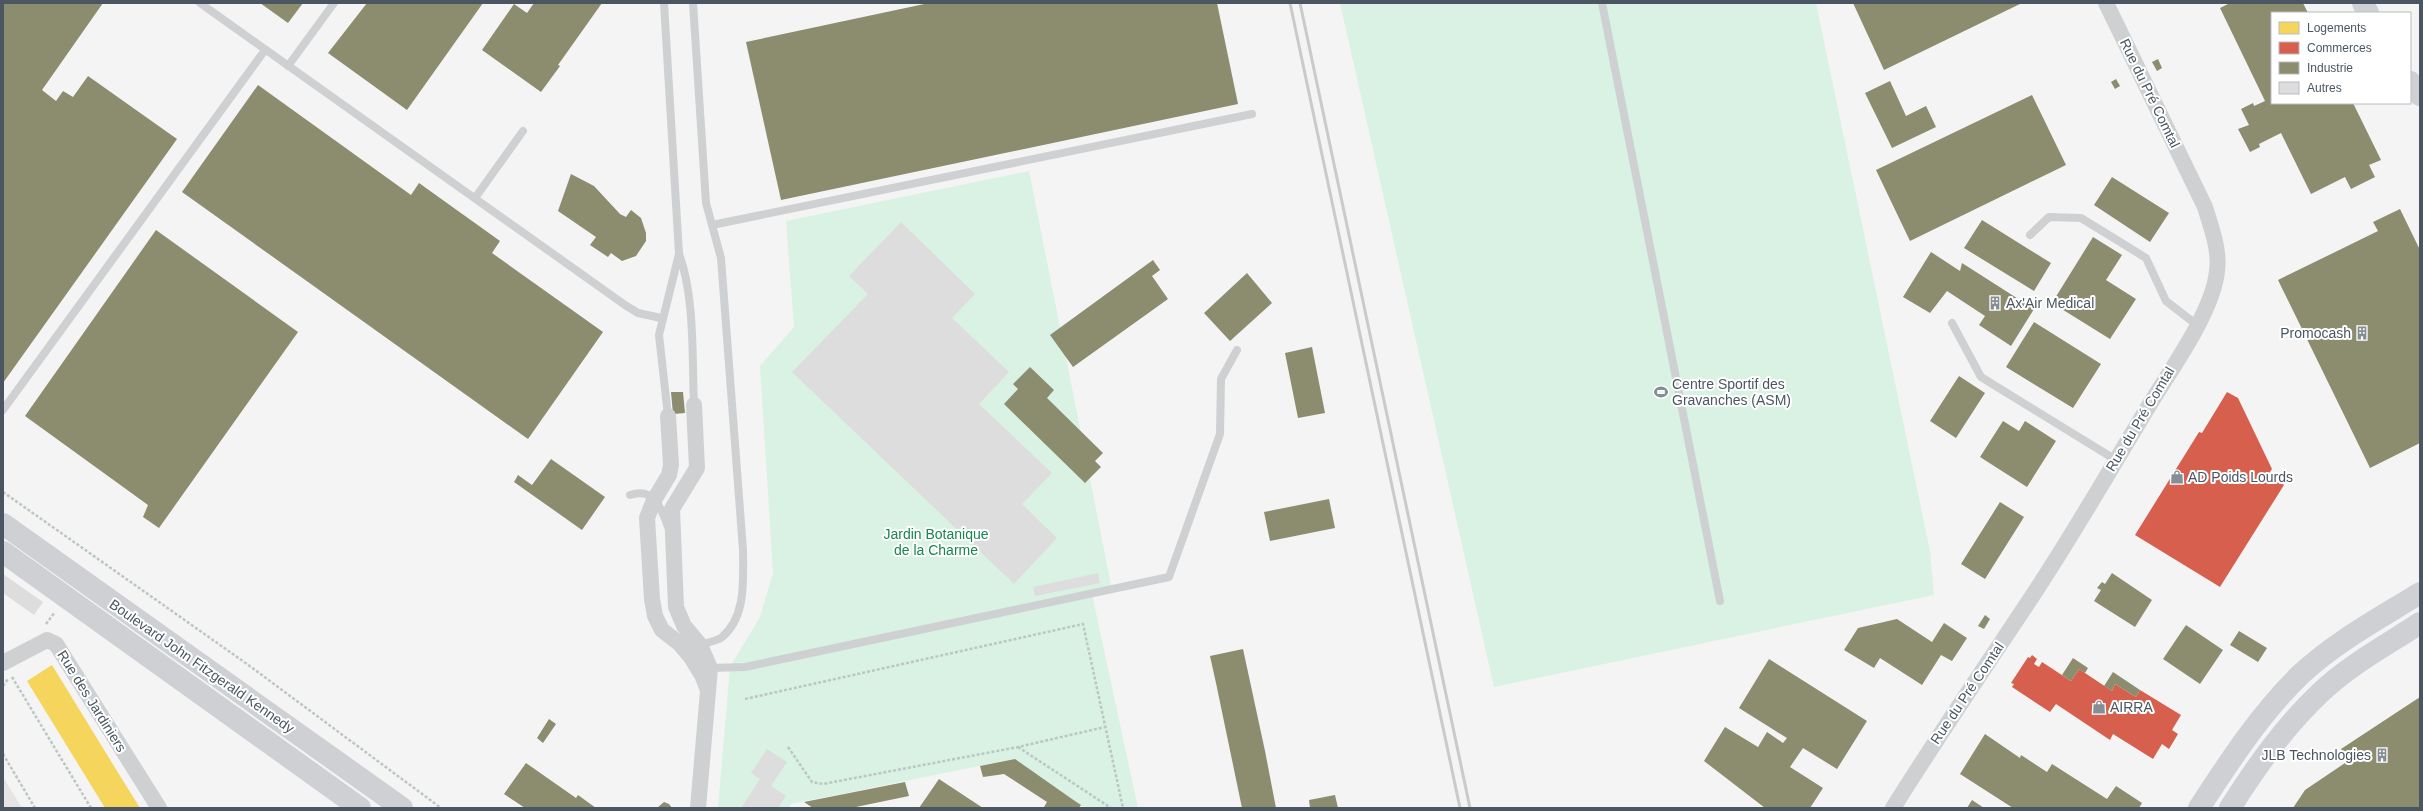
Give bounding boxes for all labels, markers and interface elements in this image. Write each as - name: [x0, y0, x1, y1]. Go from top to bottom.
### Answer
- legend: [2271, 12, 2411, 104]
- text: Logements: [2307, 21, 2366, 35]
- street label: Rue du Pré Comtal: [2117, 36, 2183, 150]
- text: Commerces: [2307, 41, 2372, 55]
- text: Industrie: [2307, 61, 2353, 75]
- text: Autres: [2307, 81, 2342, 95]
- building icon: Ax'Air Medical: [1987, 295, 2003, 311]
- place label: Ax'Air Medical: [2006, 295, 2094, 311]
- place label: Promocash: [2280, 325, 2351, 341]
- building icon: Promocash: [2354, 325, 2370, 341]
- street label: Rue du Pré Comtal: [2102, 364, 2178, 474]
- place label: Centre Sportif des Gravanches (ASM): [1672, 376, 1791, 408]
- sports icon: Centre Sportif des Gravanches (ASM): [1653, 384, 1669, 400]
- shop icon: AD Poids Lourds: [2169, 469, 2185, 485]
- place label: AD Poids Lourds: [2188, 469, 2293, 485]
- park label: Jardin Botanique de la Charme: [883, 526, 989, 558]
- street label: Boulevard John Fitzgerald Kennedy: [107, 596, 297, 736]
- street label: Rue du Pré Comtal: [1927, 639, 2007, 747]
- street label: Rue des Jardiniers: [54, 647, 130, 755]
- shop icon: AIRRA: [2091, 699, 2107, 715]
- place label: AIRRA: [2110, 699, 2153, 715]
- place label: JLB Technologies: [2262, 747, 2371, 763]
- building icon: JLB Technologies: [2374, 747, 2390, 763]

